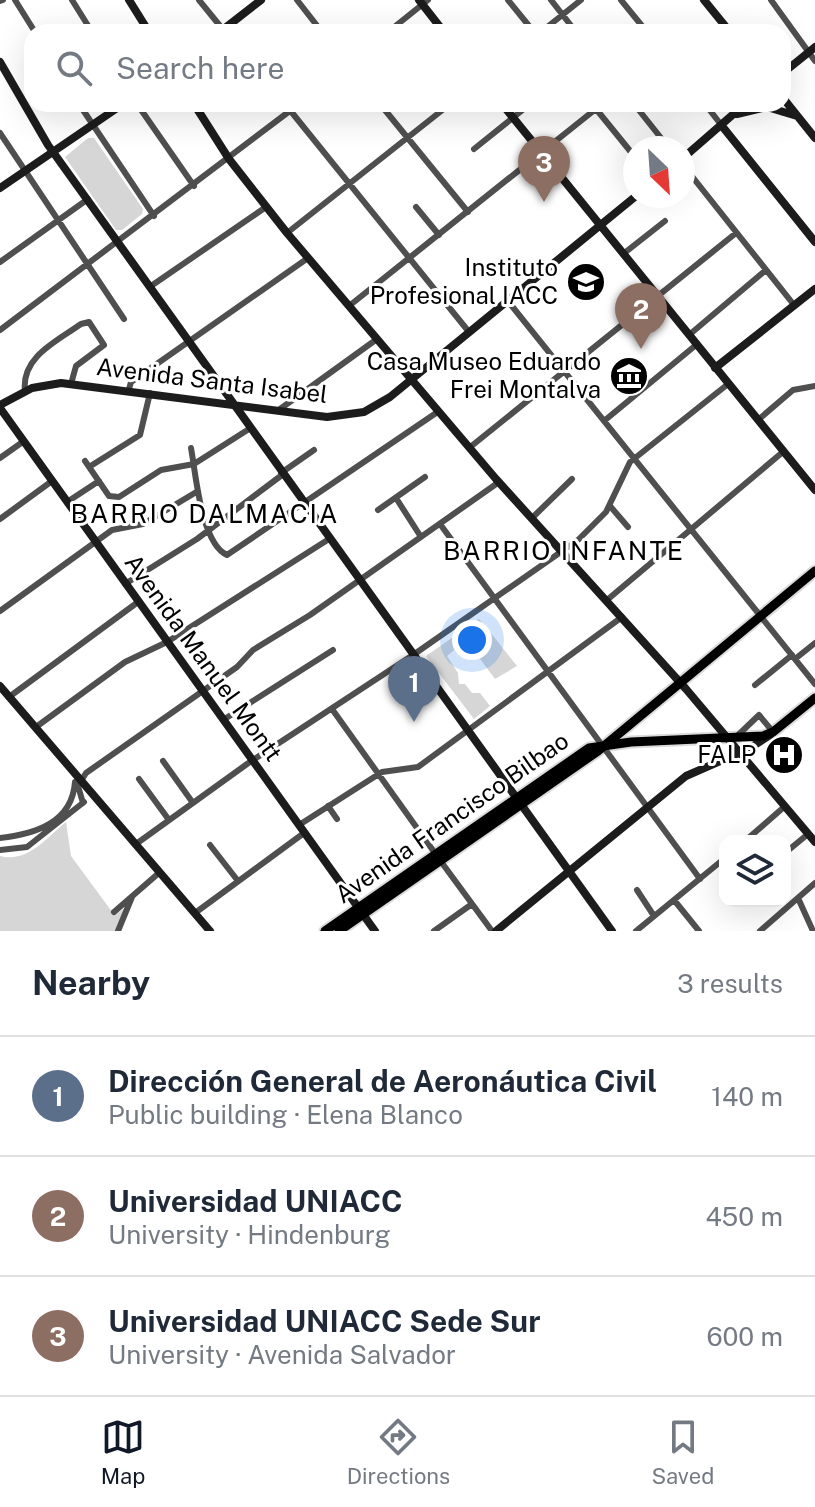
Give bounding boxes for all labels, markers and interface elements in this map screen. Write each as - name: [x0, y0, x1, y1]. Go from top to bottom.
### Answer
- search box: [24, 24, 791, 112]
- icon: search: [52, 46, 96, 90]
- text: Search here: [116, 50, 284, 86]
- pin: 3: [518, 136, 570, 202]
- north arrow: [623, 136, 695, 208]
- place label: Instituto Profesional IACC: [370, 253, 558, 309]
- school or university icon: Instituto Profesional IACC: [565, 261, 607, 303]
- pin: 2: [615, 283, 667, 349]
- place label: Casa Museo Eduardo Frei Montalva: [367, 347, 601, 403]
- street label: Avenida Santa Isabel: [95, 352, 329, 408]
- museum icon: Casa Museo Eduardo Frei Montalva: [608, 355, 650, 397]
- district label: BARRIO DALMACIA: [71, 498, 339, 529]
- district label: BARRIO INFANTE: [443, 535, 685, 566]
- street label: Avenida Manuel Montt: [119, 549, 288, 766]
- your location: [452, 620, 492, 660]
- pin: 1: [388, 656, 440, 722]
- street label: Avenida Francisco Bilbao: [329, 726, 573, 908]
- hospital icon: FALP: [763, 734, 805, 776]
- place label: FALP: [697, 740, 756, 768]
- map controls: [719, 835, 791, 907]
- button: layers: [719, 835, 791, 907]
- text: Nearby: [32, 963, 150, 1003]
- text: 3 results: [677, 968, 783, 999]
- text: Dirección General de Aeronáutica Civil: [108, 1063, 657, 1099]
- text: 1: [52, 1081, 64, 1112]
- text: 140 m: [711, 1081, 783, 1112]
- text: Public building · Elena Blanco: [108, 1099, 463, 1130]
- text: Universidad UNIACC: [108, 1183, 403, 1219]
- text: 2: [50, 1201, 66, 1232]
- text: 450 m: [706, 1201, 783, 1232]
- text: University · Hindenburg: [108, 1219, 391, 1250]
- text: Universidad UNIACC Sede Sur: [108, 1303, 541, 1339]
- text: 3: [49, 1321, 67, 1352]
- text: 600 m: [707, 1321, 783, 1352]
- text: University · Avenida Salvador: [108, 1339, 456, 1370]
- tab: Map: [101, 1415, 145, 1489]
- tab: Directions: [347, 1415, 450, 1489]
- tab: Saved: [651, 1415, 714, 1489]

